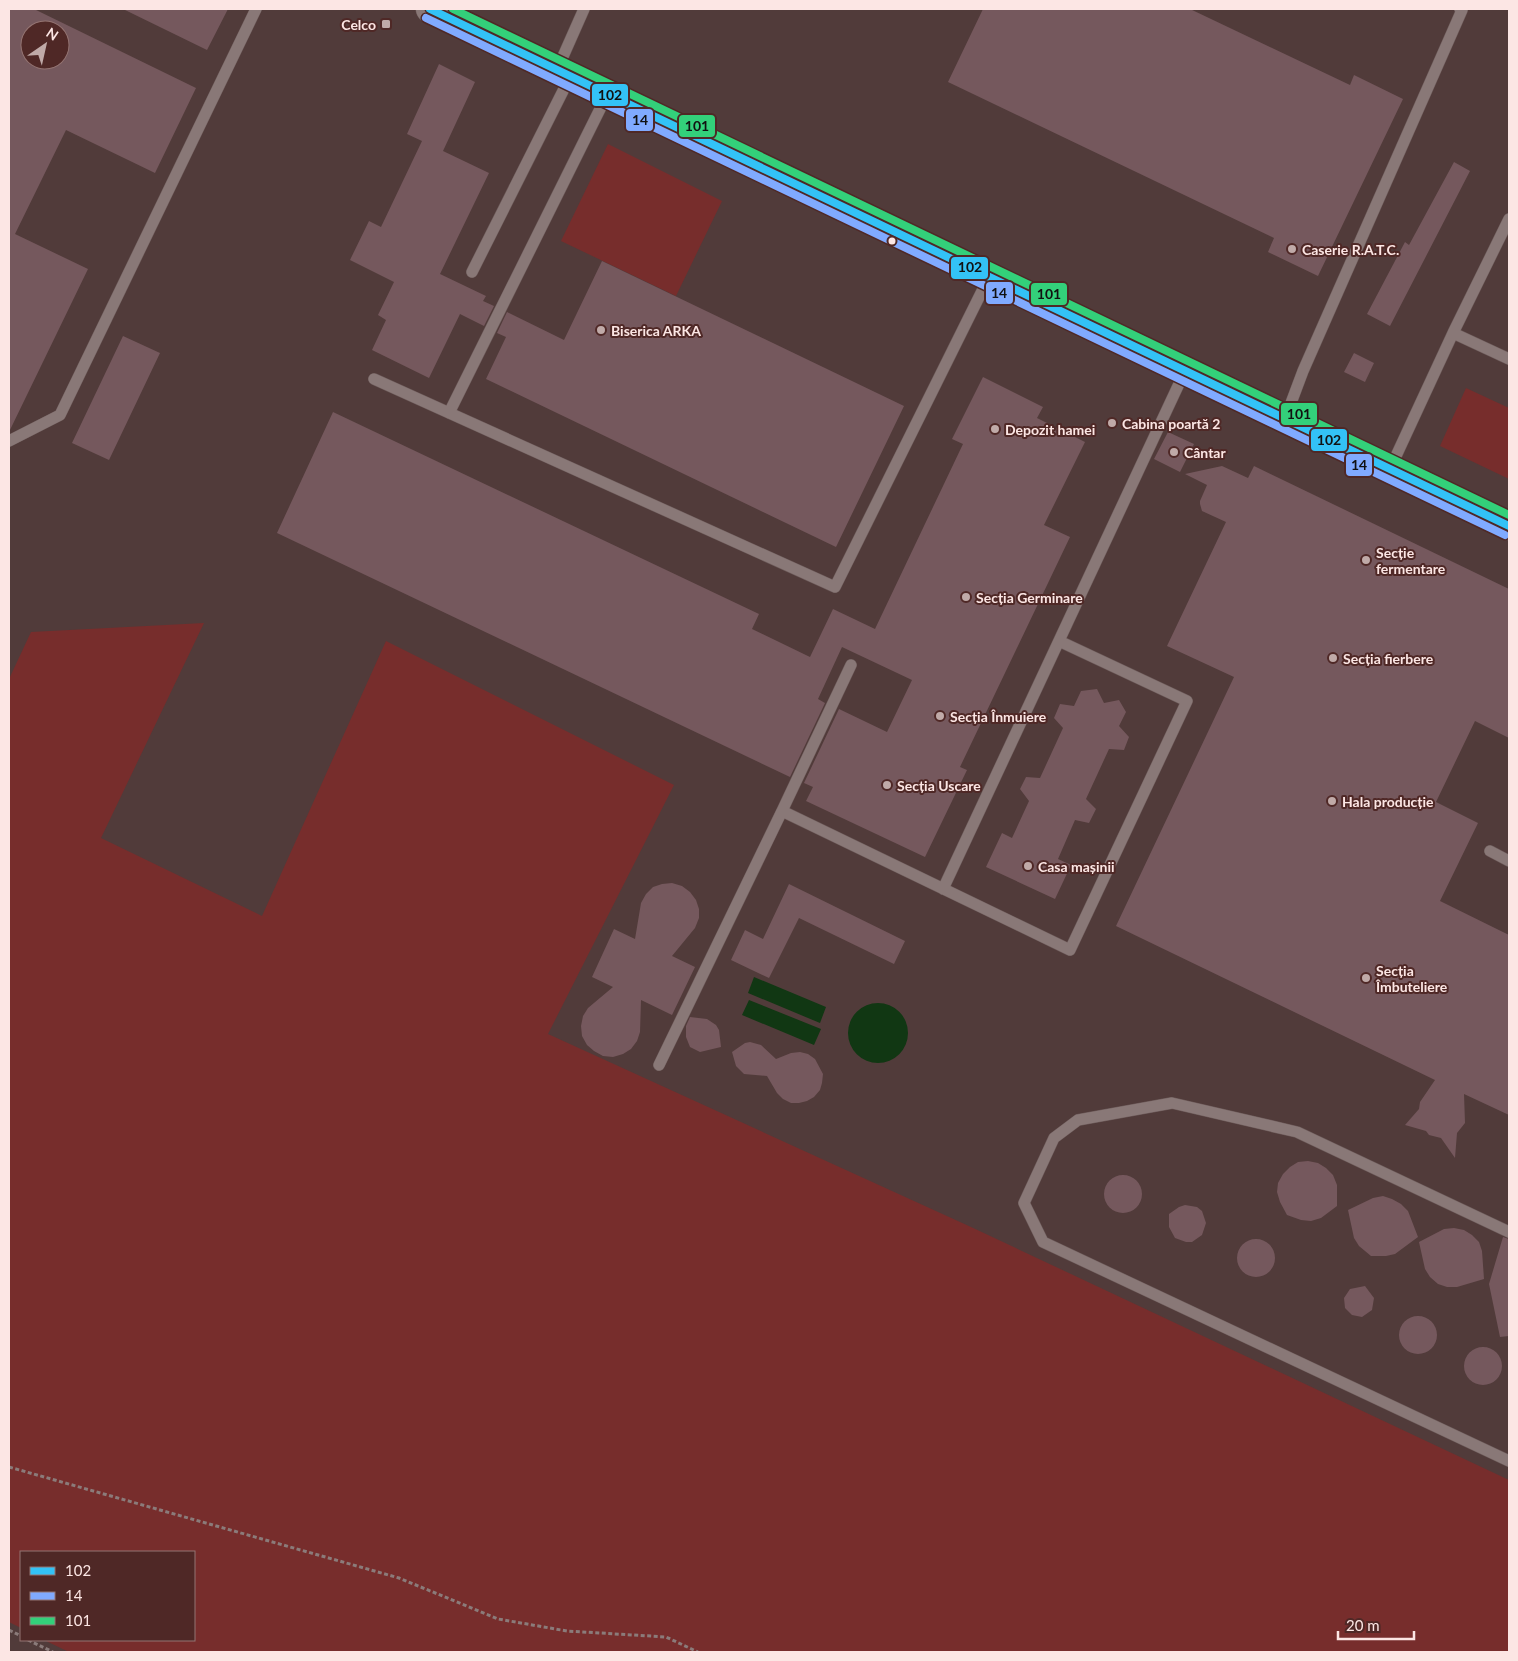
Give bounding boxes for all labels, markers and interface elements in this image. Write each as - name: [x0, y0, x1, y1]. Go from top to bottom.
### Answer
- place label: Celco: [341, 16, 376, 33]
- marker: Celco: [380, 18, 392, 30]
- north arrow: [20, 20, 70, 70]
- text: N: [43, 24, 62, 44]
- line badge: 102: [591, 83, 629, 107]
- text: 102: [598, 86, 622, 103]
- line badge: 14: [625, 108, 654, 132]
- text: 14: [632, 111, 648, 128]
- line badge: 101: [678, 114, 716, 138]
- text: 101: [685, 117, 709, 134]
- unlabelled marker: [887, 236, 897, 246]
- place label: Caserie R.A.T.C.: [1302, 241, 1399, 258]
- marker: Caserie R.A.T.C.: [1286, 243, 1298, 255]
- line badge: 102: [950, 256, 989, 280]
- text: 102: [958, 258, 982, 275]
- line badge: 14: [985, 281, 1014, 305]
- line badge: 101: [1030, 282, 1068, 306]
- text: 14: [991, 284, 1007, 301]
- text: 101: [1037, 285, 1061, 302]
- place label: Biserica ARKA: [611, 322, 701, 339]
- marker: Biserica ARKA: [595, 324, 607, 336]
- line badge: 101: [1280, 402, 1318, 426]
- text: 101: [1287, 405, 1311, 422]
- place label: Cabina poartă 2: [1122, 415, 1220, 432]
- marker: Cabina poartă 2: [1106, 417, 1118, 429]
- place label: Depozit hamei: [1005, 421, 1095, 438]
- marker: Depozit hamei: [989, 423, 1001, 435]
- line badge: 102: [1310, 428, 1348, 452]
- text: 102: [1317, 431, 1341, 448]
- place label: Cântar: [1184, 444, 1226, 461]
- marker: Cântar: [1168, 446, 1180, 458]
- line badge: 14: [1345, 453, 1373, 477]
- text: 14: [1351, 456, 1367, 473]
- place label: Secție fermentare: [1376, 544, 1446, 577]
- marker: Secție fermentare: [1360, 554, 1372, 566]
- place label: Secția Germinare: [976, 589, 1083, 606]
- marker: Secția Germinare: [960, 591, 972, 603]
- place label: Secția fierbere: [1343, 650, 1434, 667]
- marker: Secția fierbere: [1327, 652, 1339, 664]
- place label: Secția Înmuiere: [950, 708, 1047, 725]
- marker: Secția Înmuiere: [934, 710, 946, 722]
- place label: Secția Uscare: [897, 777, 981, 794]
- marker: Secția Uscare: [881, 779, 893, 791]
- place label: Hala producție: [1342, 793, 1434, 810]
- marker: Hala producție: [1326, 795, 1338, 807]
- place label: Casa mașinii: [1038, 858, 1115, 875]
- marker: Casa mașinii: [1022, 860, 1034, 872]
- place label: Secția Îmbuteliere: [1375, 962, 1448, 995]
- marker: Secția Îmbuteliere: [1360, 972, 1372, 984]
- legend: [20, 1551, 195, 1641]
- text: 102: [65, 1561, 91, 1579]
- text: 14: [65, 1586, 83, 1604]
- scale bar: [1338, 1608, 1414, 1640]
- text: 101: [65, 1611, 91, 1629]
- text: 20 m: [1346, 1616, 1380, 1634]

